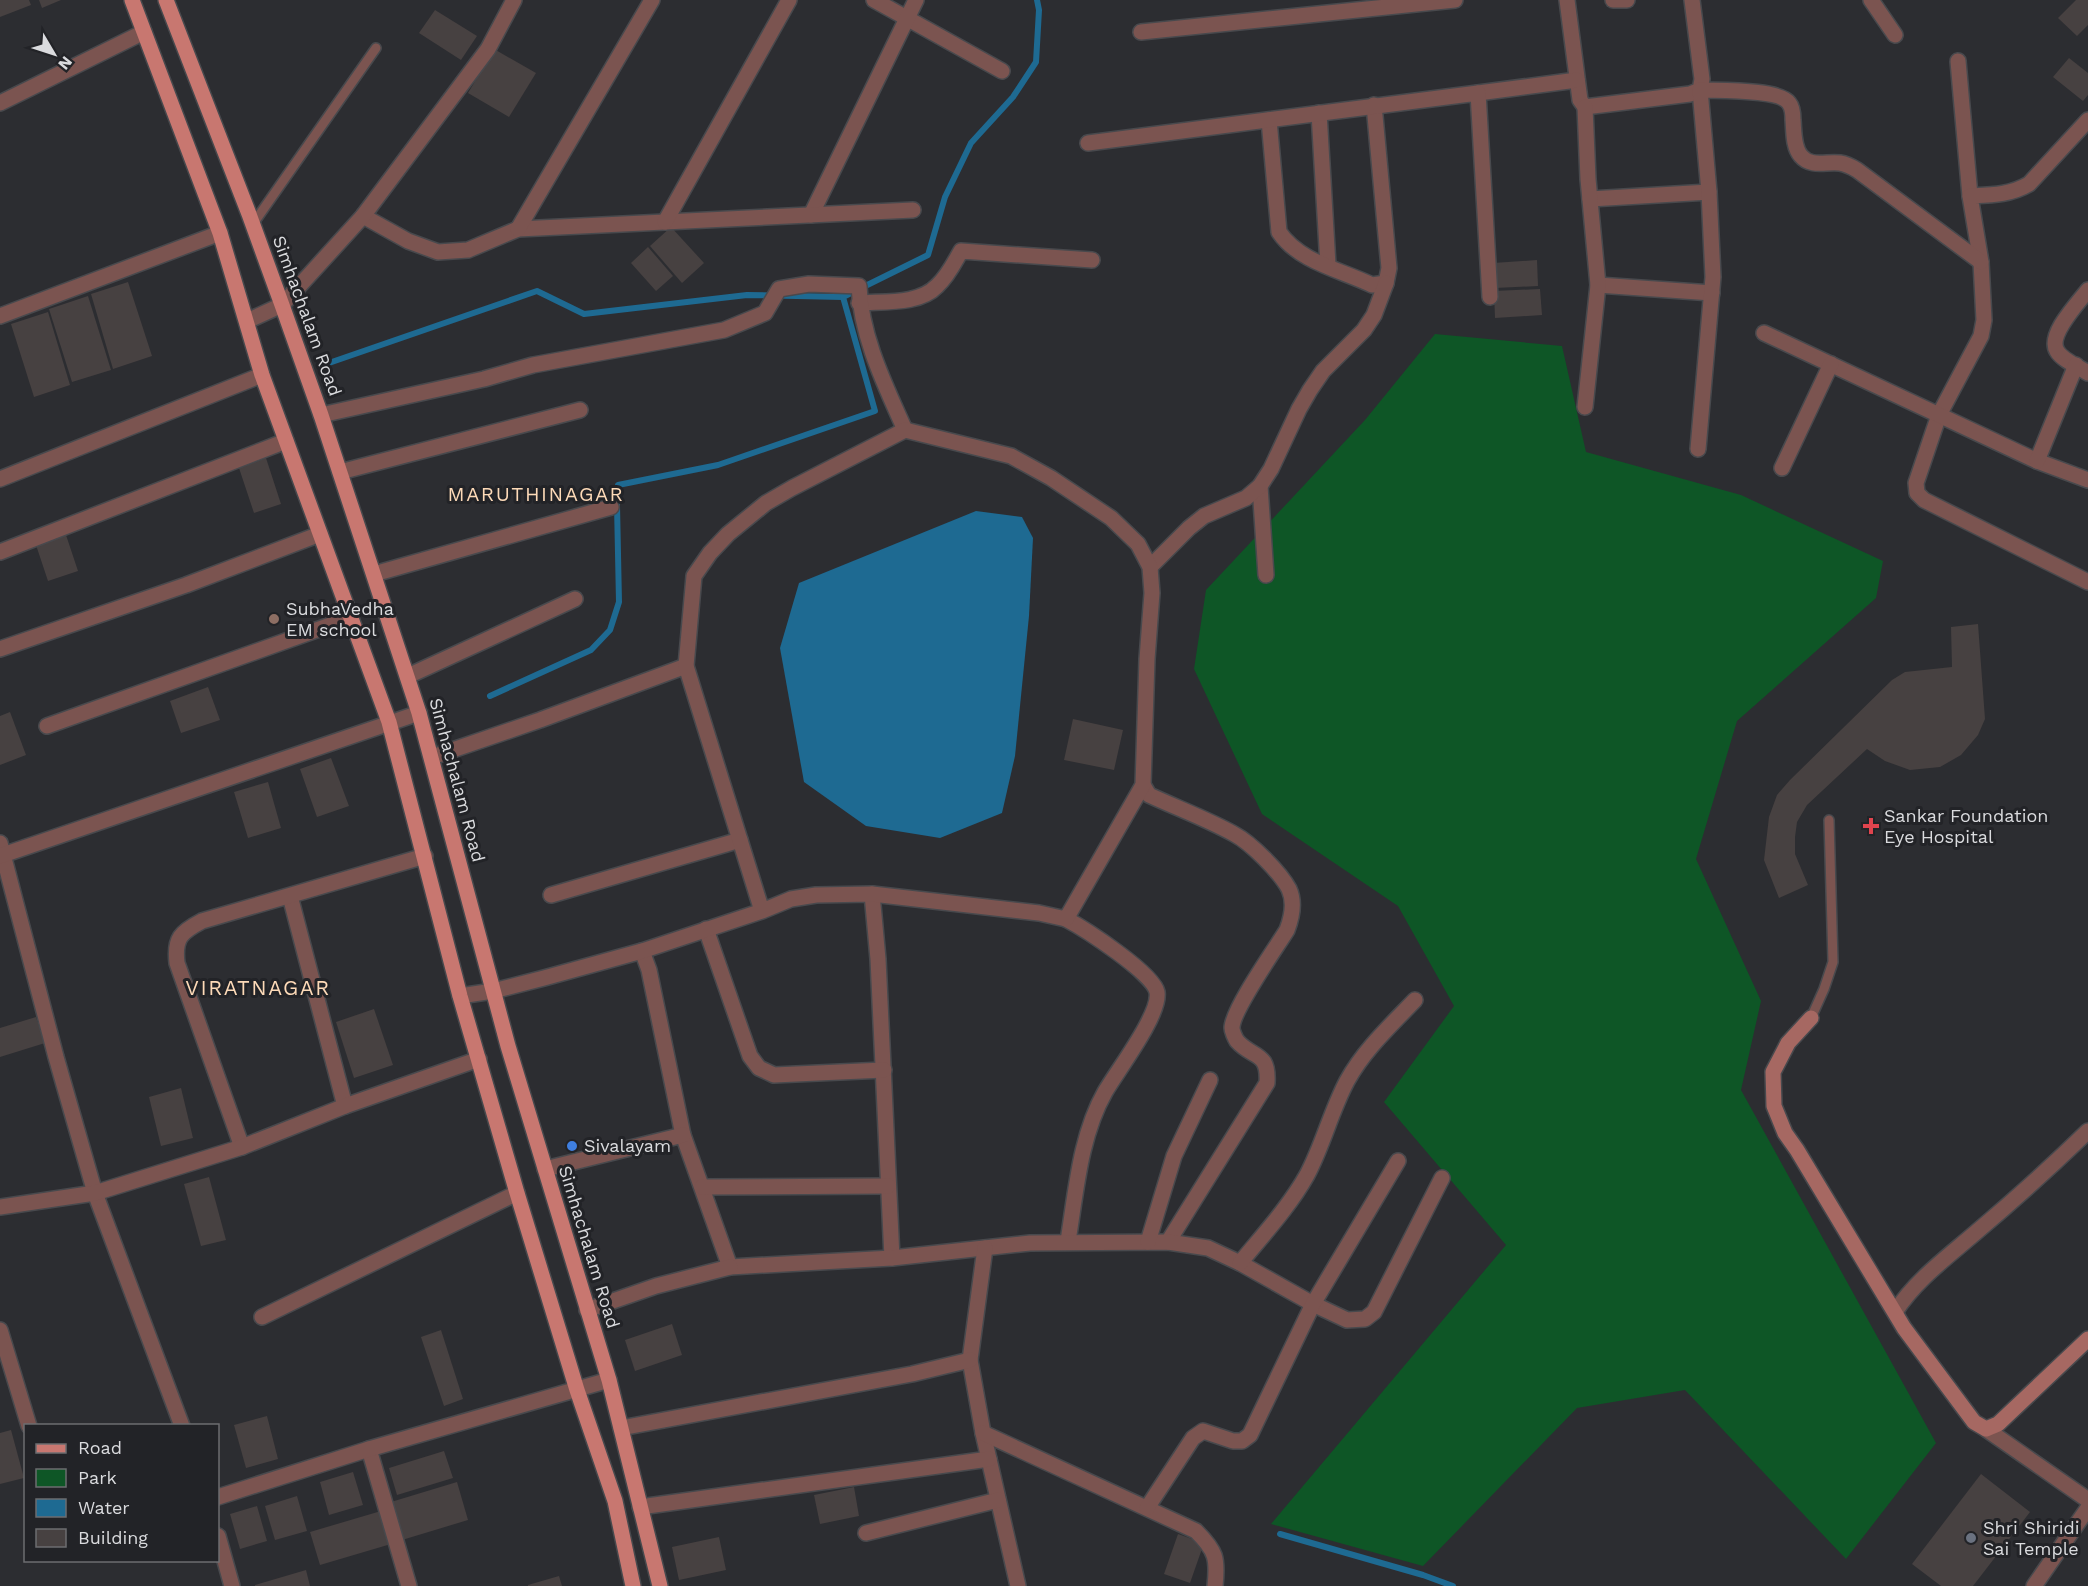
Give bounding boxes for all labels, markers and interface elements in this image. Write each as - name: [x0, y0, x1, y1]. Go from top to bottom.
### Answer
- north arrow: [24, 24, 84, 84]
- text: N: [54, 53, 76, 74]
- street label: Simhachalam Road: [269, 233, 346, 399]
- district label: MARUTHINAGAR: [448, 482, 624, 506]
- place label: SubhaVedha EM school: [286, 598, 394, 640]
- marker: SubhaVedha EM school: [267, 612, 281, 626]
- street label: Simhachalam Road: [425, 696, 490, 864]
- place label: Sankar Foundation Eye Hospital: [1884, 805, 2048, 847]
- marker: Sankar Foundation Eye Hospital: [1862, 817, 1880, 835]
- district label: VIRATNAGAR: [185, 975, 331, 1000]
- place label: Sivalayam: [584, 1135, 671, 1156]
- marker: Sivalayam: [565, 1139, 579, 1153]
- street label: Simhachalam Road: [555, 1163, 624, 1331]
- legend: [24, 1424, 219, 1562]
- text: Road: [78, 1437, 122, 1458]
- text: Park: [78, 1467, 117, 1488]
- text: Water: [78, 1497, 130, 1518]
- place label: Shri Shiridi Sai Temple: [1983, 1517, 2080, 1559]
- text: Building: [78, 1527, 148, 1548]
- marker: Shri Shiridi Sai Temple: [1964, 1531, 1978, 1545]

